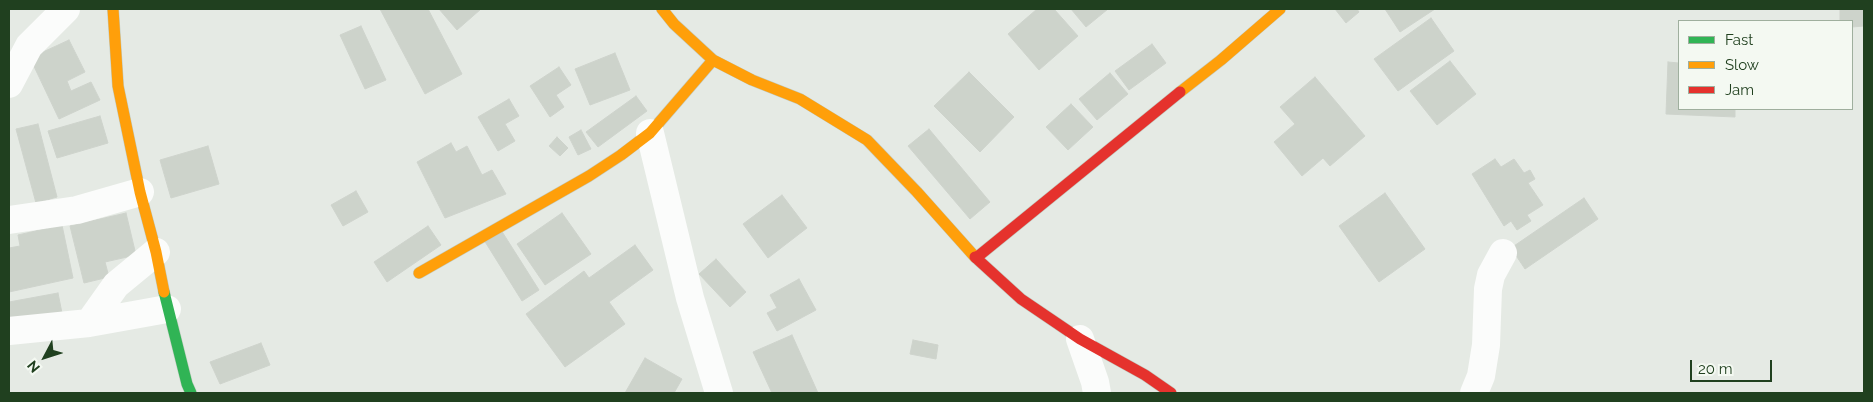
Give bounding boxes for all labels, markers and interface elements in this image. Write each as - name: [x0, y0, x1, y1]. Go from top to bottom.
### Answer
- legend: [1678, 20, 1853, 110]
- text: Fast: [1725, 31, 1753, 49]
- text: Slow: [1725, 56, 1759, 74]
- text: Jam: [1725, 81, 1754, 99]
- north arrow: [20, 332, 70, 382]
- scale bar: [1693, 350, 1776, 382]
- text: N: [24, 357, 43, 376]
- text: 20 m: [1698, 360, 1733, 378]

